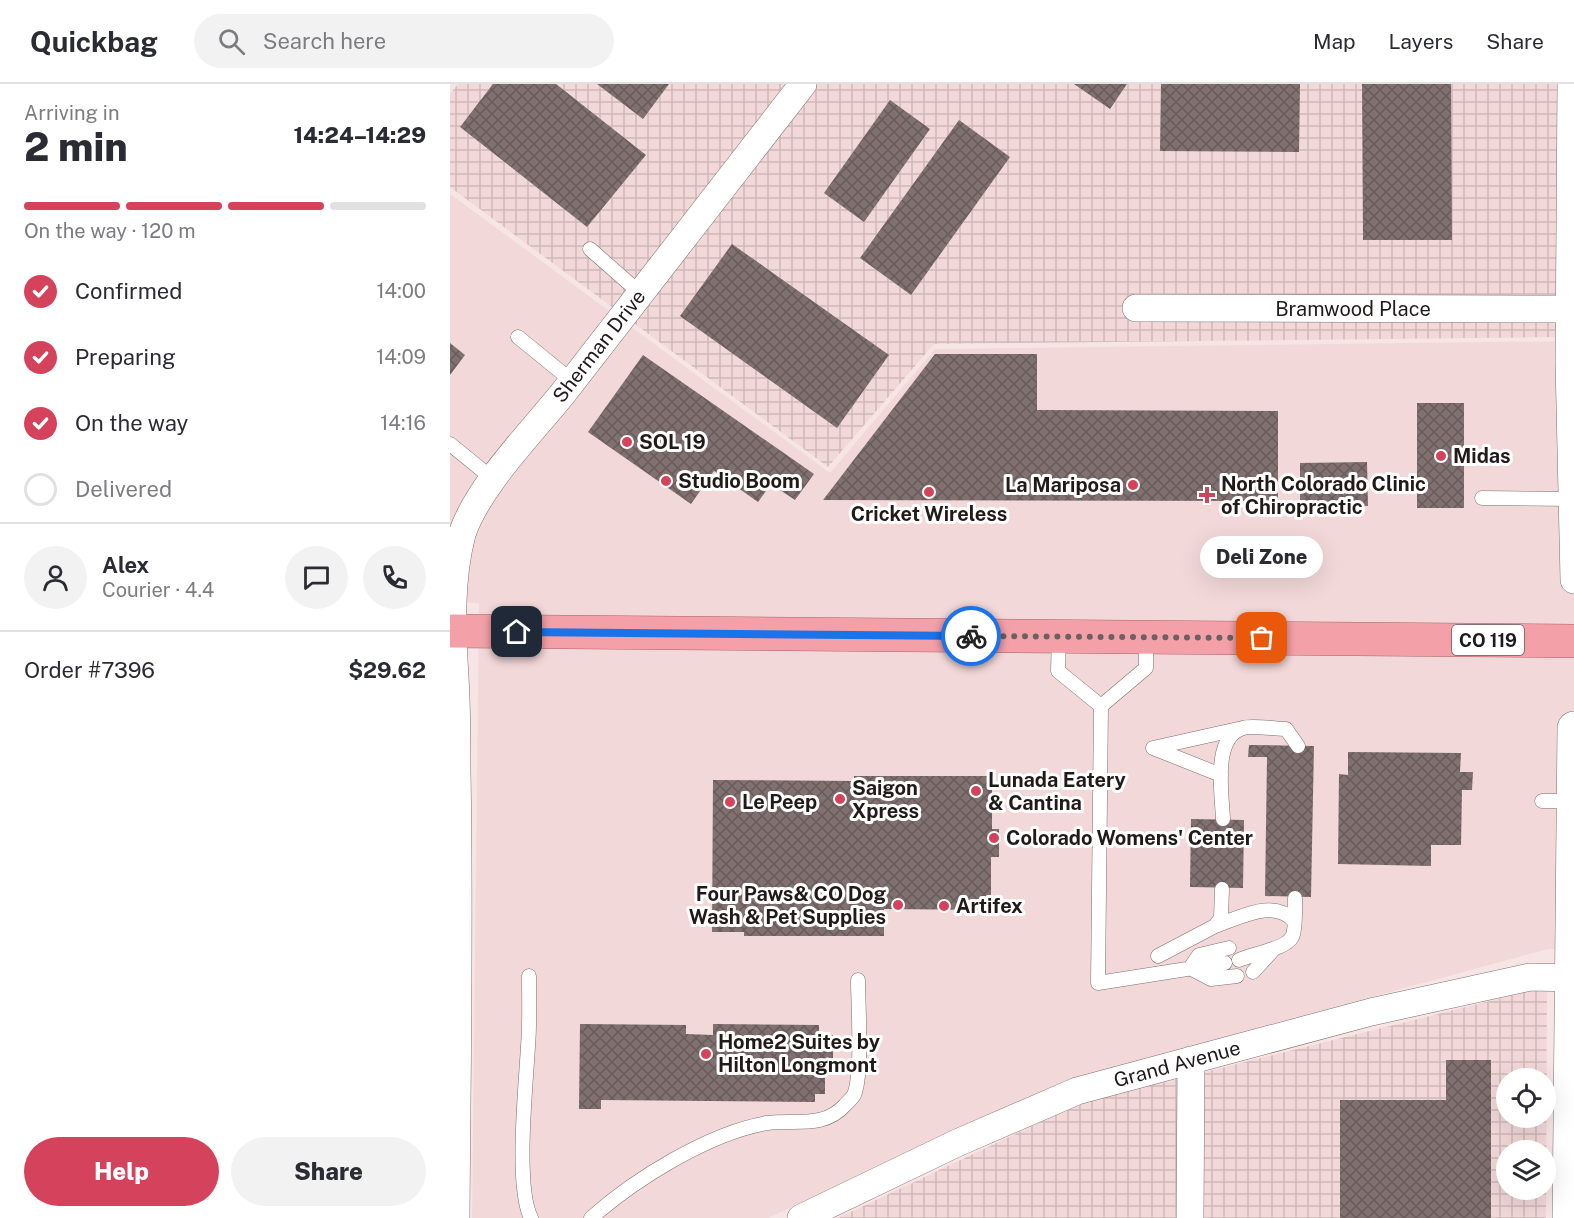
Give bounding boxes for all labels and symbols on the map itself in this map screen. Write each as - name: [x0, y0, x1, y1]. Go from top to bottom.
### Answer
- street label: Sherman Drive: [547, 285, 651, 407]
- street label: Bramwood Place: [1275, 297, 1431, 321]
- place label: SOL 19: [639, 430, 706, 454]
- marker: SOL 19: [620, 435, 634, 449]
- place label: Midas: [1453, 444, 1511, 468]
- marker: Midas: [1434, 449, 1448, 463]
- place label: Studio Boom: [678, 469, 800, 493]
- place label: North Colorado Clinic of Chiropractic: [1221, 472, 1426, 519]
- place label: La Mariposa: [1005, 473, 1121, 497]
- marker: Studio Boom: [659, 474, 673, 488]
- marker: La Mariposa: [1126, 478, 1140, 492]
- marker: Cricket Wireless: [922, 485, 936, 499]
- marker: North Colorado Clinic of Chiropractic: [1198, 486, 1216, 504]
- place label: Cricket Wireless: [851, 502, 1007, 526]
- callout: Deli Zone: [1200, 536, 1324, 578]
- pin: [491, 606, 542, 657]
- courier: [941, 606, 1001, 666]
- pin: [1236, 612, 1287, 663]
- road number: CO 119: [1452, 625, 1524, 655]
- place label: Lunada Eatery & Cantina: [988, 768, 1126, 815]
- place label: Saigon Xpress: [852, 776, 919, 823]
- marker: Lunada Eatery & Cantina: [969, 784, 983, 798]
- place label: Le Peep: [742, 790, 817, 814]
- marker: Saigon Xpress: [833, 792, 847, 806]
- marker: Le Peep: [723, 795, 737, 809]
- place label: Colorado Womens' Center: [1006, 826, 1253, 850]
- marker: Colorado Womens' Center: [987, 831, 1001, 845]
- place label: Four Paws& CO Dog Wash & Pet Supplies: [689, 882, 886, 929]
- place label: Artifex: [956, 894, 1023, 918]
- marker: Four Paws& CO Dog Wash & Pet Supplies: [891, 898, 905, 912]
- marker: Artifex: [937, 899, 951, 913]
- place label: Home2 Suites by Hilton Longmont: [718, 1030, 880, 1077]
- street label: Grand Avenue: [1111, 1036, 1243, 1092]
- marker: Home2 Suites by Hilton Longmont: [699, 1047, 713, 1061]

